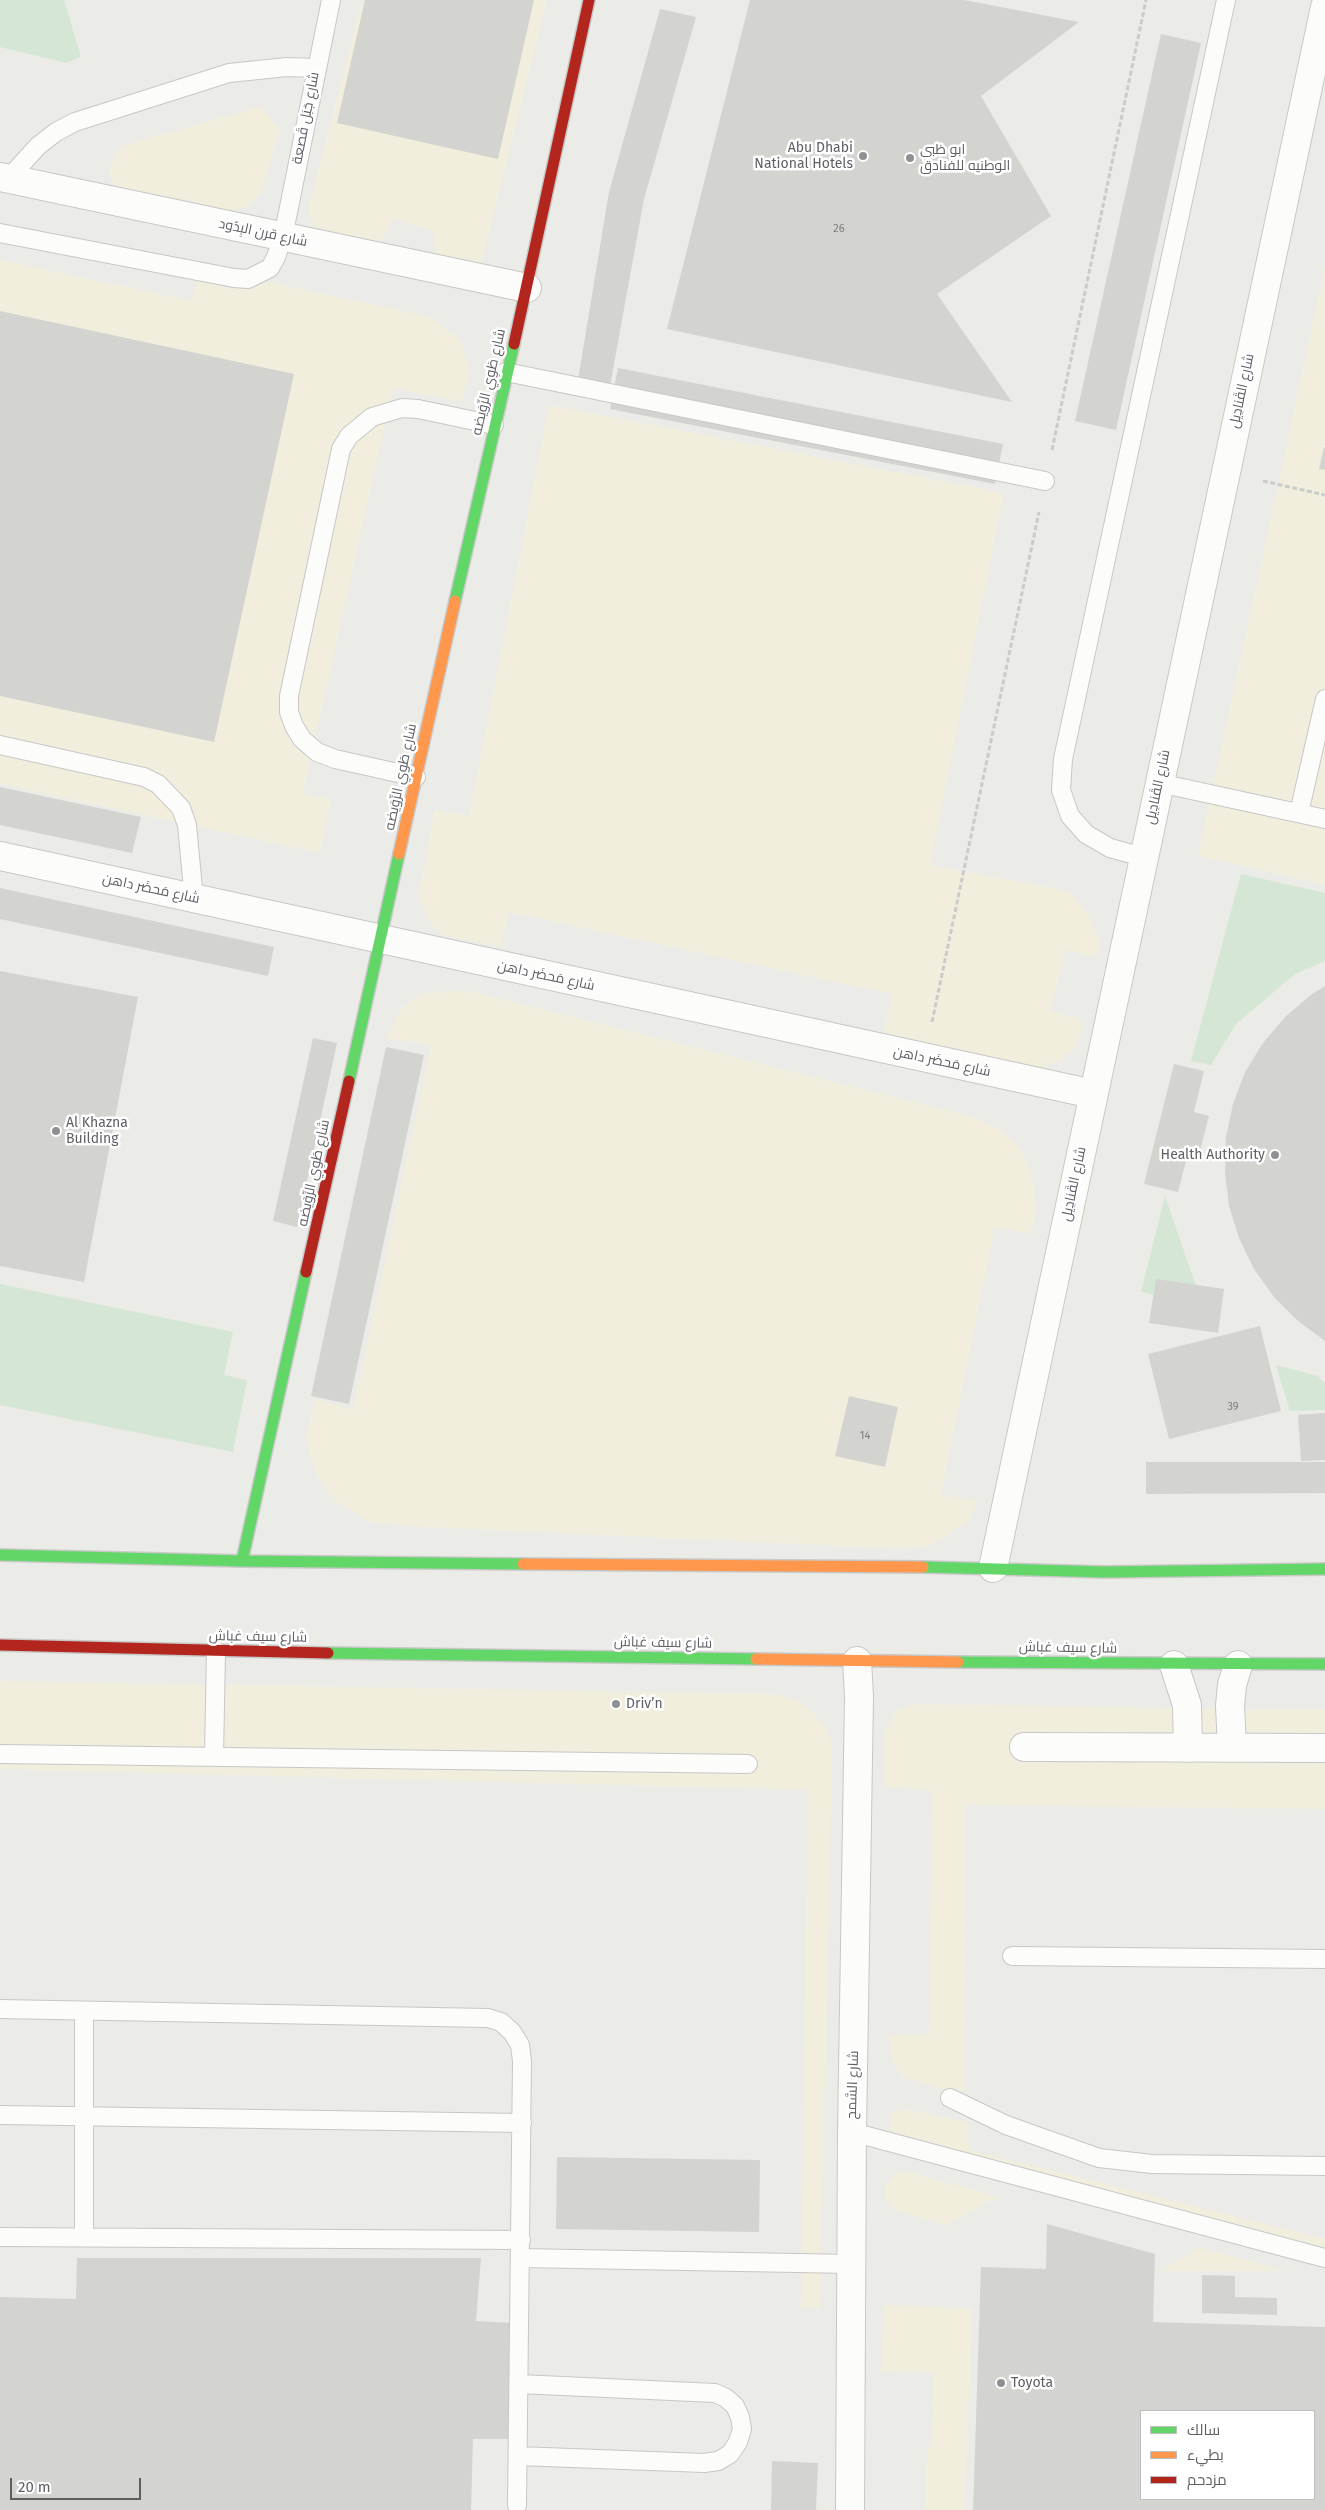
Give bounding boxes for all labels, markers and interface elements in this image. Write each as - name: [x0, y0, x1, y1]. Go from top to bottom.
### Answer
- street label: شارع جَبَل قَصعة: [289, 70, 323, 166]
- place label: Abu Dhabi National Hotels: [754, 140, 853, 172]
- place label: ابو ظبي الوطنيه للفنادق: [920, 142, 1010, 174]
- marker: Abu Dhabi National Hotels: [857, 150, 869, 162]
- marker: ابو ظبي الوطنيه للفنادق: [904, 152, 916, 164]
- street label: شارع قرن البِدُود: [217, 215, 309, 251]
- house number: 26: [833, 222, 845, 236]
- street label: شارع طَوِي الرِّوَيضه: [469, 327, 509, 437]
- street label: شارع القَنادِيل: [1226, 352, 1258, 430]
- street label: شارع طَوِي الرِّوَيضه: [381, 722, 421, 832]
- street label: شارع القَنادِيل: [1142, 748, 1174, 826]
- street label: شارع مَحضَر داهن: [101, 870, 201, 908]
- street label: شارع مَحضَر داهن: [496, 957, 596, 995]
- street label: شارع مَحضَر داهن: [892, 1043, 992, 1081]
- place label: Al Khazna Building: [66, 1115, 128, 1148]
- street label: شارع طَوِي الرِّوَيضه: [294, 1118, 334, 1228]
- marker: Al Khazna Building: [50, 1125, 62, 1137]
- street label: شارع القَنادِيل: [1058, 1145, 1090, 1223]
- place label: Health Authority: [1161, 1147, 1265, 1163]
- marker: Health Authority: [1269, 1149, 1281, 1161]
- house number: 39: [1227, 1400, 1239, 1414]
- house number: 14: [860, 1429, 870, 1443]
- street label: شارع سيف غباش: [209, 1628, 307, 1646]
- street label: شارع سيف غباش: [614, 1634, 712, 1652]
- street label: شارع سيف غباش: [1019, 1639, 1117, 1657]
- place label: Driv’n: [626, 1696, 663, 1712]
- marker: Driv’n: [610, 1698, 622, 1710]
- street label: شارع السَّمح: [843, 2050, 863, 2120]
- place label: Toyota: [1011, 2375, 1053, 2391]
- marker: Toyota: [995, 2377, 1007, 2389]
- legend: [1140, 2410, 1315, 2500]
- text: سالك: [1187, 2421, 1220, 2439]
- text: بطيء: [1187, 2446, 1224, 2464]
- scale bar: [12, 2468, 144, 2500]
- text: مزدحم: [1187, 2471, 1227, 2489]
- text: 20 m: [18, 2478, 51, 2496]

